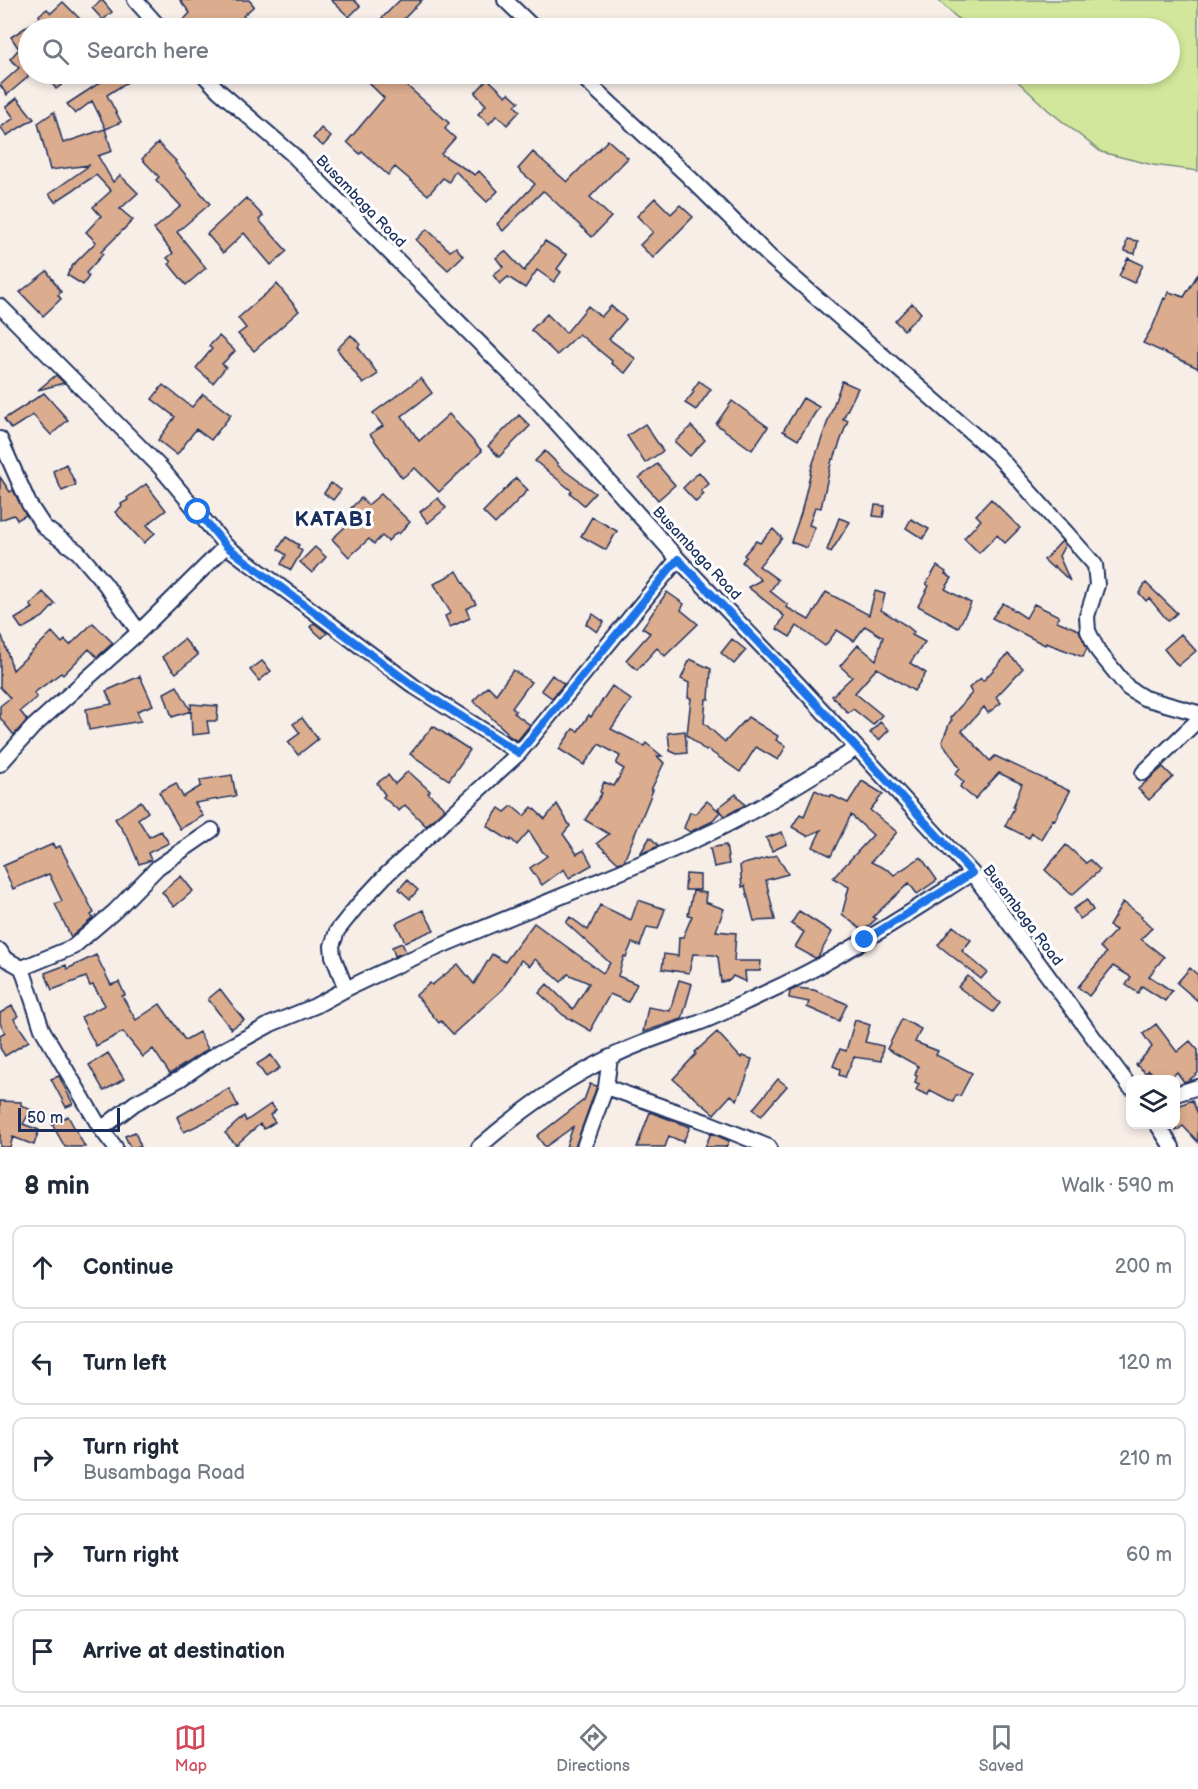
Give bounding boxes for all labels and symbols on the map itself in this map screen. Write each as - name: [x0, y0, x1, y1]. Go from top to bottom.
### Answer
- street label: Busambaga Road: [312, 151, 410, 252]
- route start: [184, 498, 210, 524]
- street label: Busambaga Road: [648, 502, 745, 604]
- district label: KATABI: [295, 507, 374, 532]
- street label: Busambaga Road: [978, 861, 1067, 970]
- route end: [851, 926, 877, 952]
- scale bar: [18, 1105, 120, 1132]

